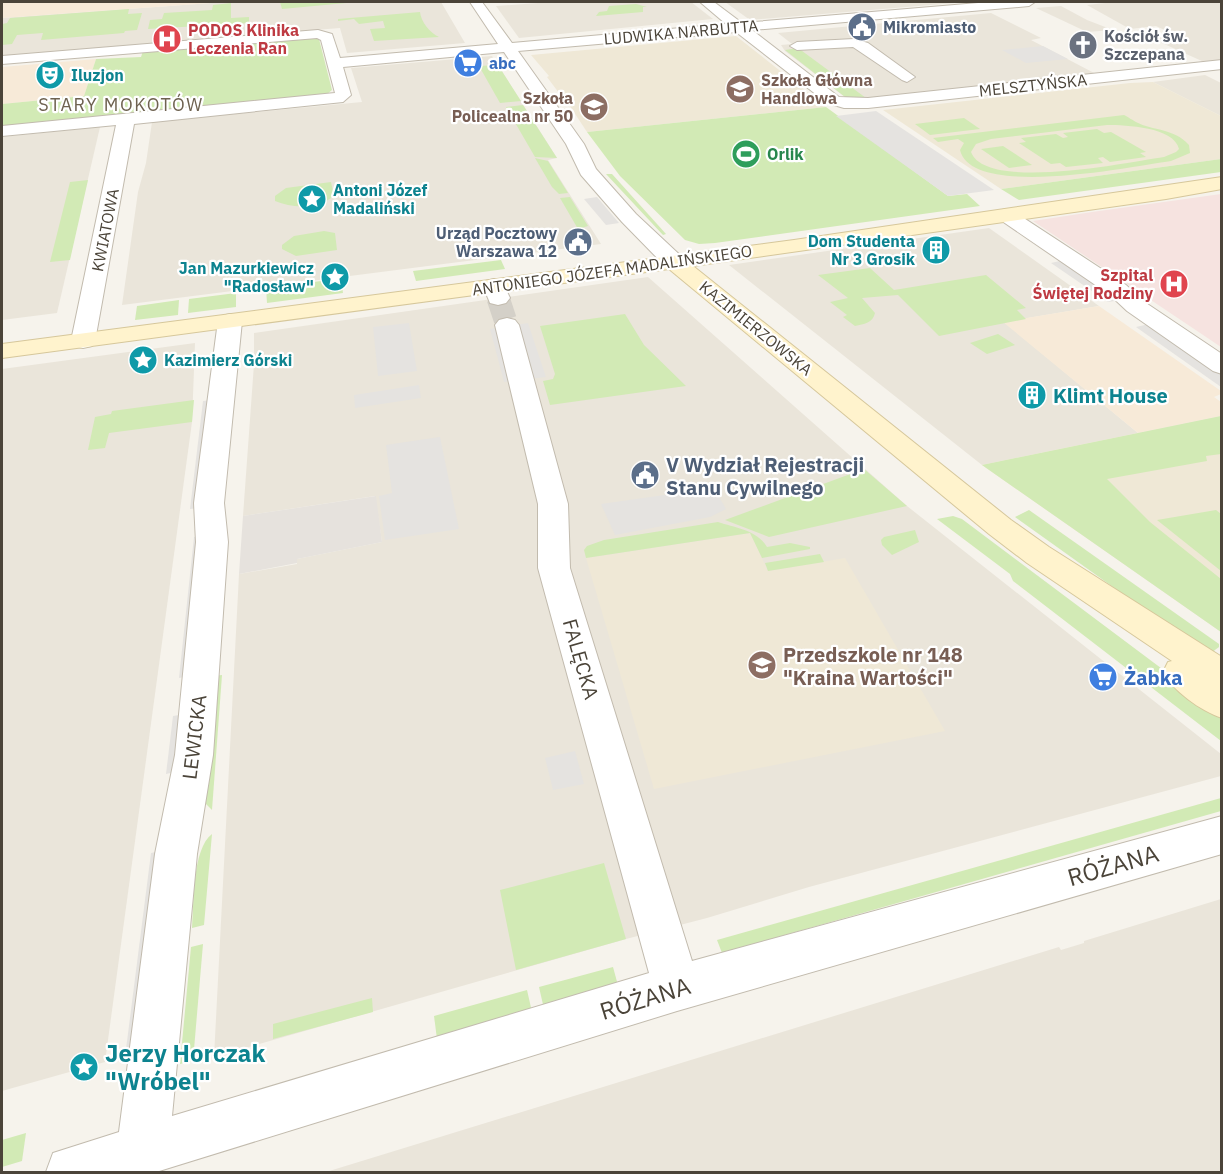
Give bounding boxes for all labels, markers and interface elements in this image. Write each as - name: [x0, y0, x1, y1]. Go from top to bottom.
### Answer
- public building icon: Mikromiasto: [846, 11, 878, 43]
- street label: LUDWIKA NARBUTTA: [603, 15, 759, 49]
- place label: Mikromiasto: [883, 17, 976, 37]
- place label: PODOS Klinika Leczenia Ran: [188, 20, 299, 58]
- hospital icon: PODOS Klinika Leczenia Ran: [151, 23, 183, 55]
- place label: Kościół św. Szczepana: [1104, 26, 1188, 64]
- church icon: Kościół św. Szczepana: [1067, 29, 1099, 61]
- supermarket icon: abc: [452, 47, 484, 79]
- place label: abc: [489, 53, 516, 73]
- theatre icon: Iluzjon: [34, 59, 66, 91]
- place label: Iluzjon: [71, 65, 124, 85]
- street label: MELSZTYŃSKA: [978, 68, 1088, 101]
- place label: Szkoła Główna Handlowa: [761, 70, 873, 108]
- school or university icon: Szkoła Główna Handlowa: [724, 73, 756, 105]
- place label: Szkoła Policealna nr 50: [452, 88, 573, 126]
- school or university icon: Szkoła Policealna nr 50: [578, 91, 610, 123]
- district label: STARY MOKOTÓW: [38, 93, 204, 116]
- sports icon: Orlik: [730, 138, 762, 170]
- place label: Orlik: [767, 144, 804, 164]
- place label: Antoni Józef Madaliński: [333, 180, 427, 218]
- place icon: Antoni Józef Madaliński: [296, 183, 328, 215]
- street label: KWIATOWA: [87, 187, 123, 273]
- place label: Urząd Pocztowy Warszawa 12: [436, 223, 557, 261]
- public building icon: Urząd Pocztowy Warszawa 12: [562, 226, 594, 258]
- place label: Dom Studenta Nr 3 Grosik: [808, 231, 916, 269]
- building icon: Dom Studenta Nr 3 Grosik: [920, 234, 952, 266]
- street label: ANTONIEGO JÓZEFA MADALIŃSKIEGO: [471, 239, 753, 300]
- place label: Jan Mazurkiewicz "Radosław": [179, 258, 314, 296]
- place icon: Jan Mazurkiewicz "Radosław": [319, 261, 351, 293]
- place label: Szpital Świętej Rodziny: [1032, 265, 1153, 303]
- hospital icon: Szpital Świętej Rodziny: [1158, 268, 1190, 300]
- street label: KAZIMIERZOWSKA: [696, 276, 816, 380]
- place icon: Kazimierz Górski: [127, 344, 159, 376]
- place label: Kazimierz Górski: [164, 350, 292, 370]
- building icon: Klimt House: [1016, 379, 1048, 411]
- place label: Klimt House: [1053, 382, 1168, 409]
- place label: V Wydział Rejestracji Stanu Cywilnego: [666, 451, 864, 501]
- public building icon: V Wydział Rejestracji Stanu Cywilnego: [629, 459, 661, 491]
- street label: FALĘCKA: [557, 616, 605, 703]
- place label: Przedszkole nr 148 "Kraina Wartości": [783, 641, 963, 691]
- school or university icon: Przedszkole nr 148 "Kraina Wartości": [746, 649, 778, 681]
- supermarket icon: Żabka: [1087, 661, 1119, 693]
- place label: Żabka: [1124, 664, 1183, 691]
- street label: LEWICKA: [175, 693, 213, 781]
- street label: RÓŻANA: [1064, 837, 1162, 893]
- street label: RÓŻANA: [596, 969, 694, 1027]
- place label: Jerzy Horczak "Wróbel": [105, 1037, 265, 1097]
- place icon: Jerzy Horczak "Wróbel": [68, 1051, 100, 1083]

